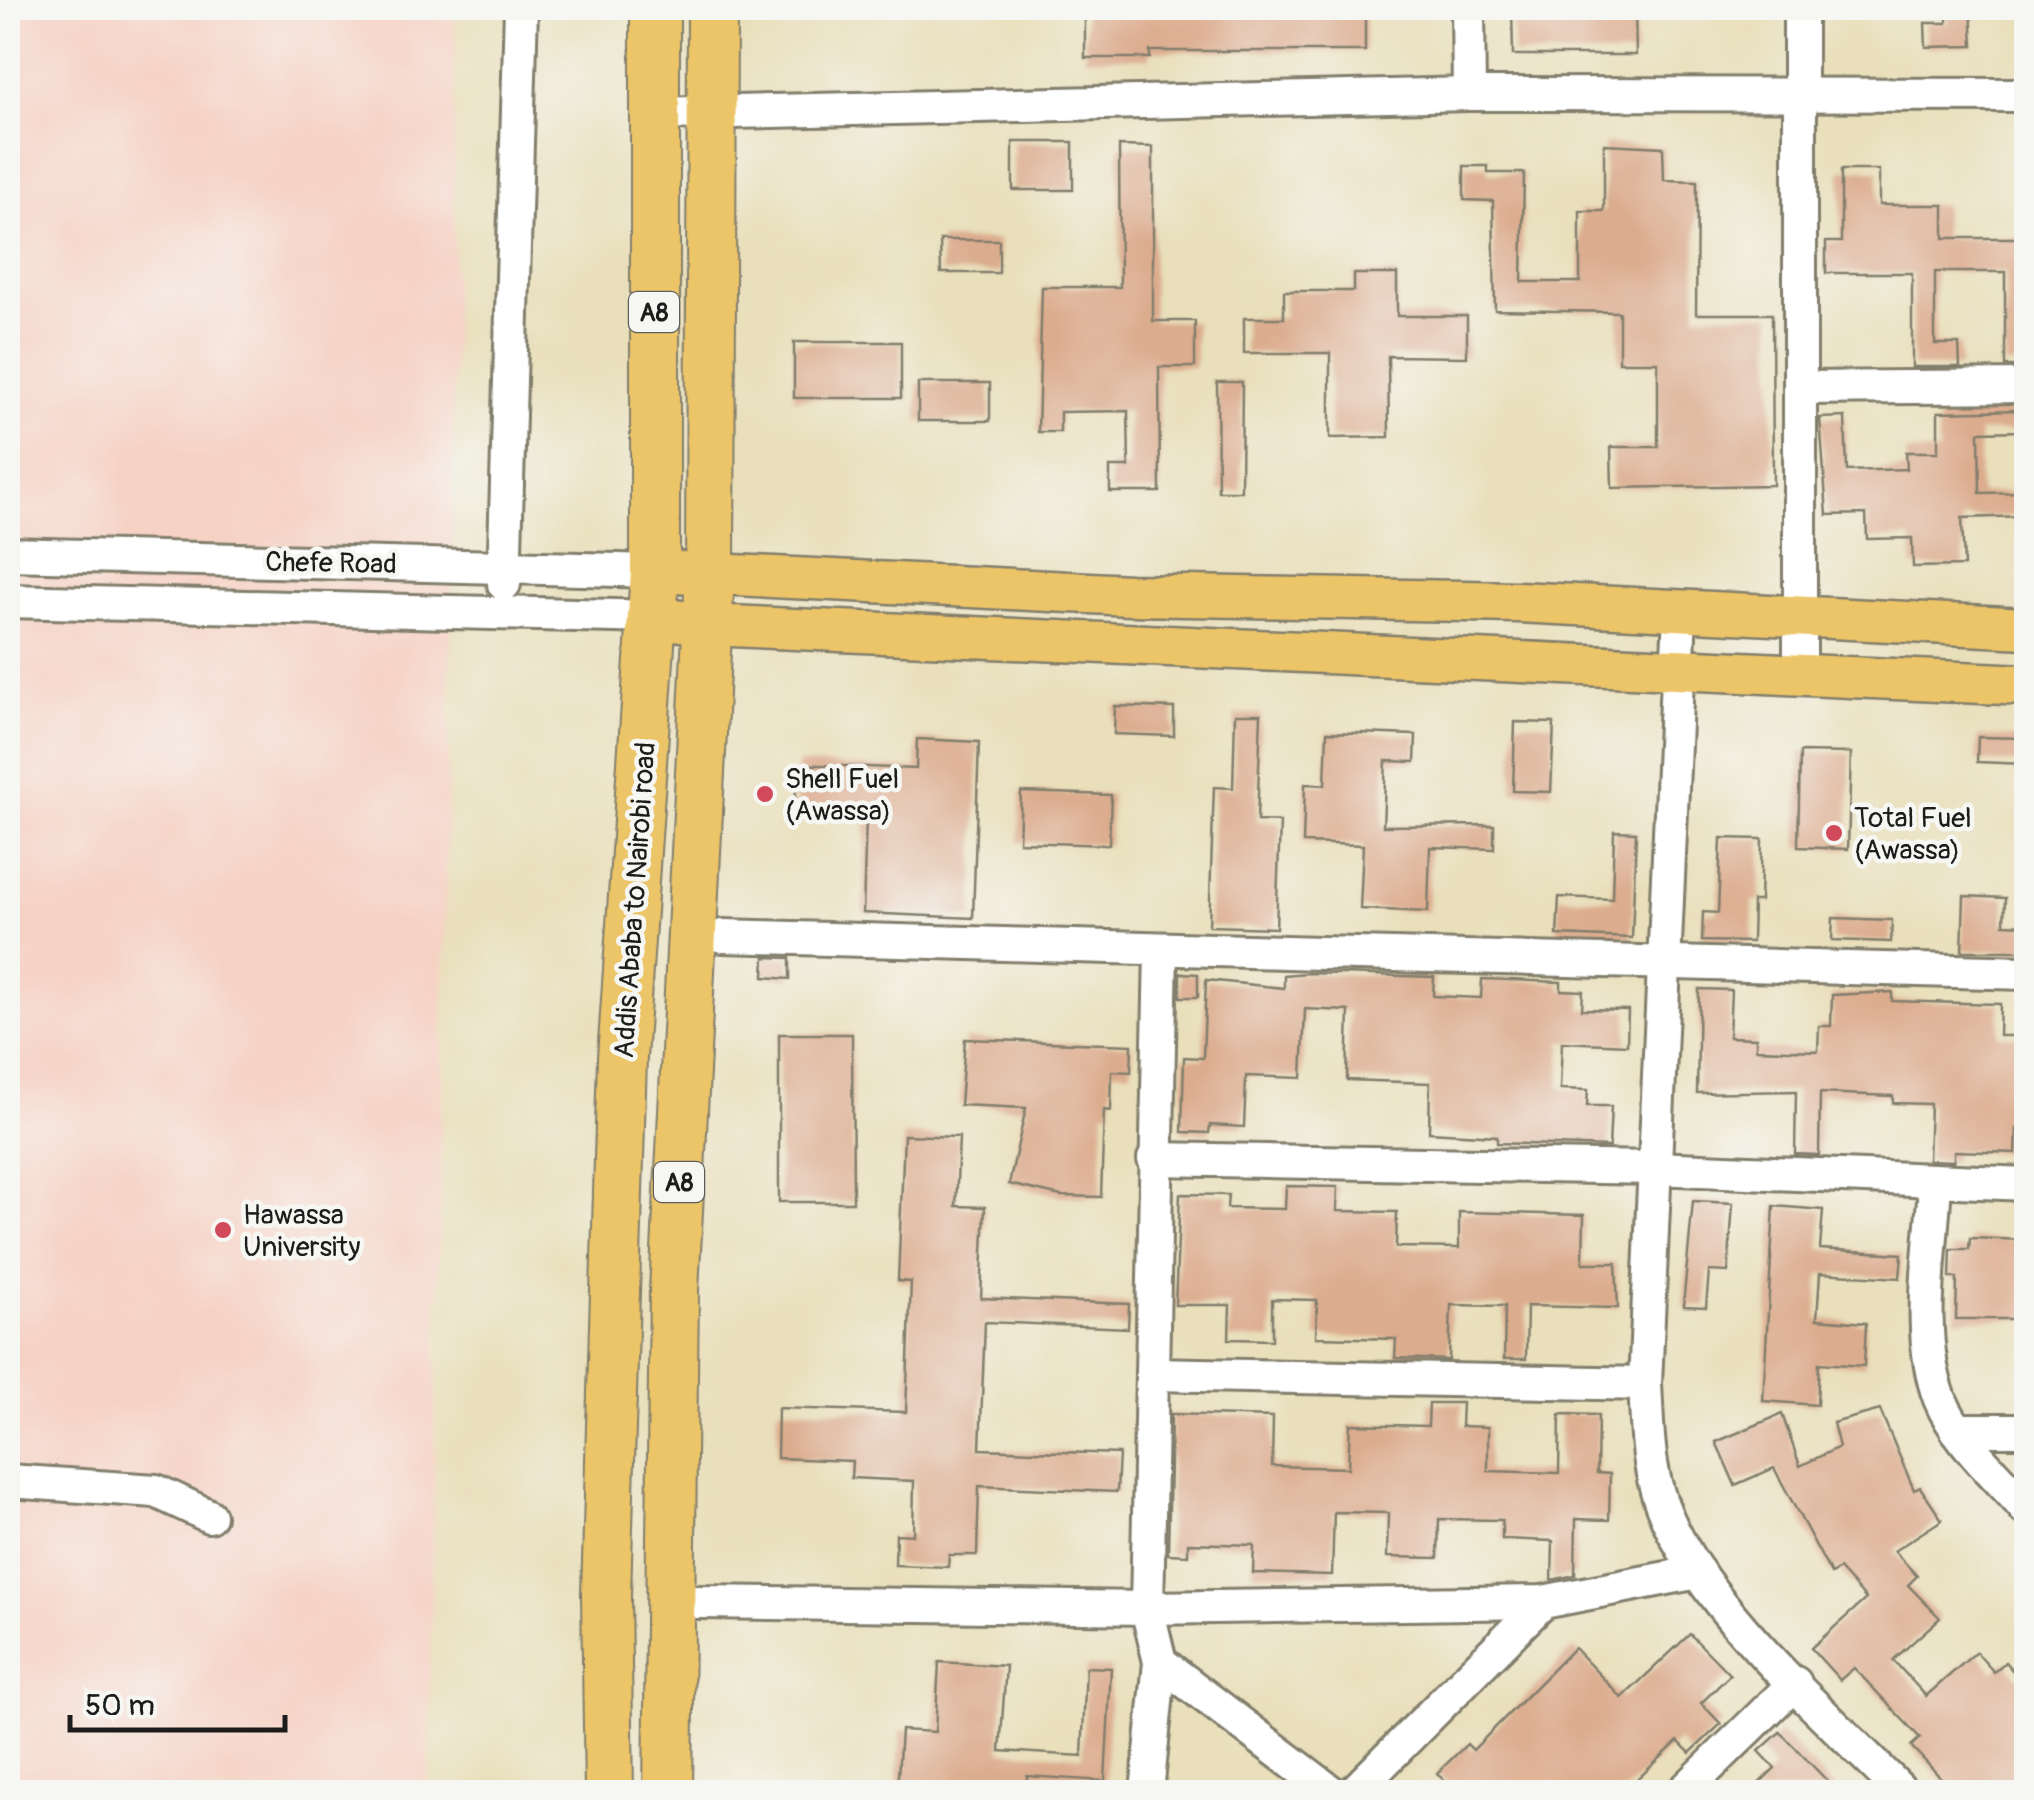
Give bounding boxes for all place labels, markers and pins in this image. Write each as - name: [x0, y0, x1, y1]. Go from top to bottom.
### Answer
- place label: Shell Fuel (Awassa): [785, 762, 899, 829]
- marker: Shell Fuel (Awassa): [754, 783, 776, 805]
- place label: Total Fuel (Awassa): [1854, 801, 1972, 868]
- marker: Total Fuel (Awassa): [1823, 822, 1845, 844]
- place label: Hawassa University: [243, 1198, 360, 1265]
- marker: Hawassa University: [212, 1219, 234, 1241]

